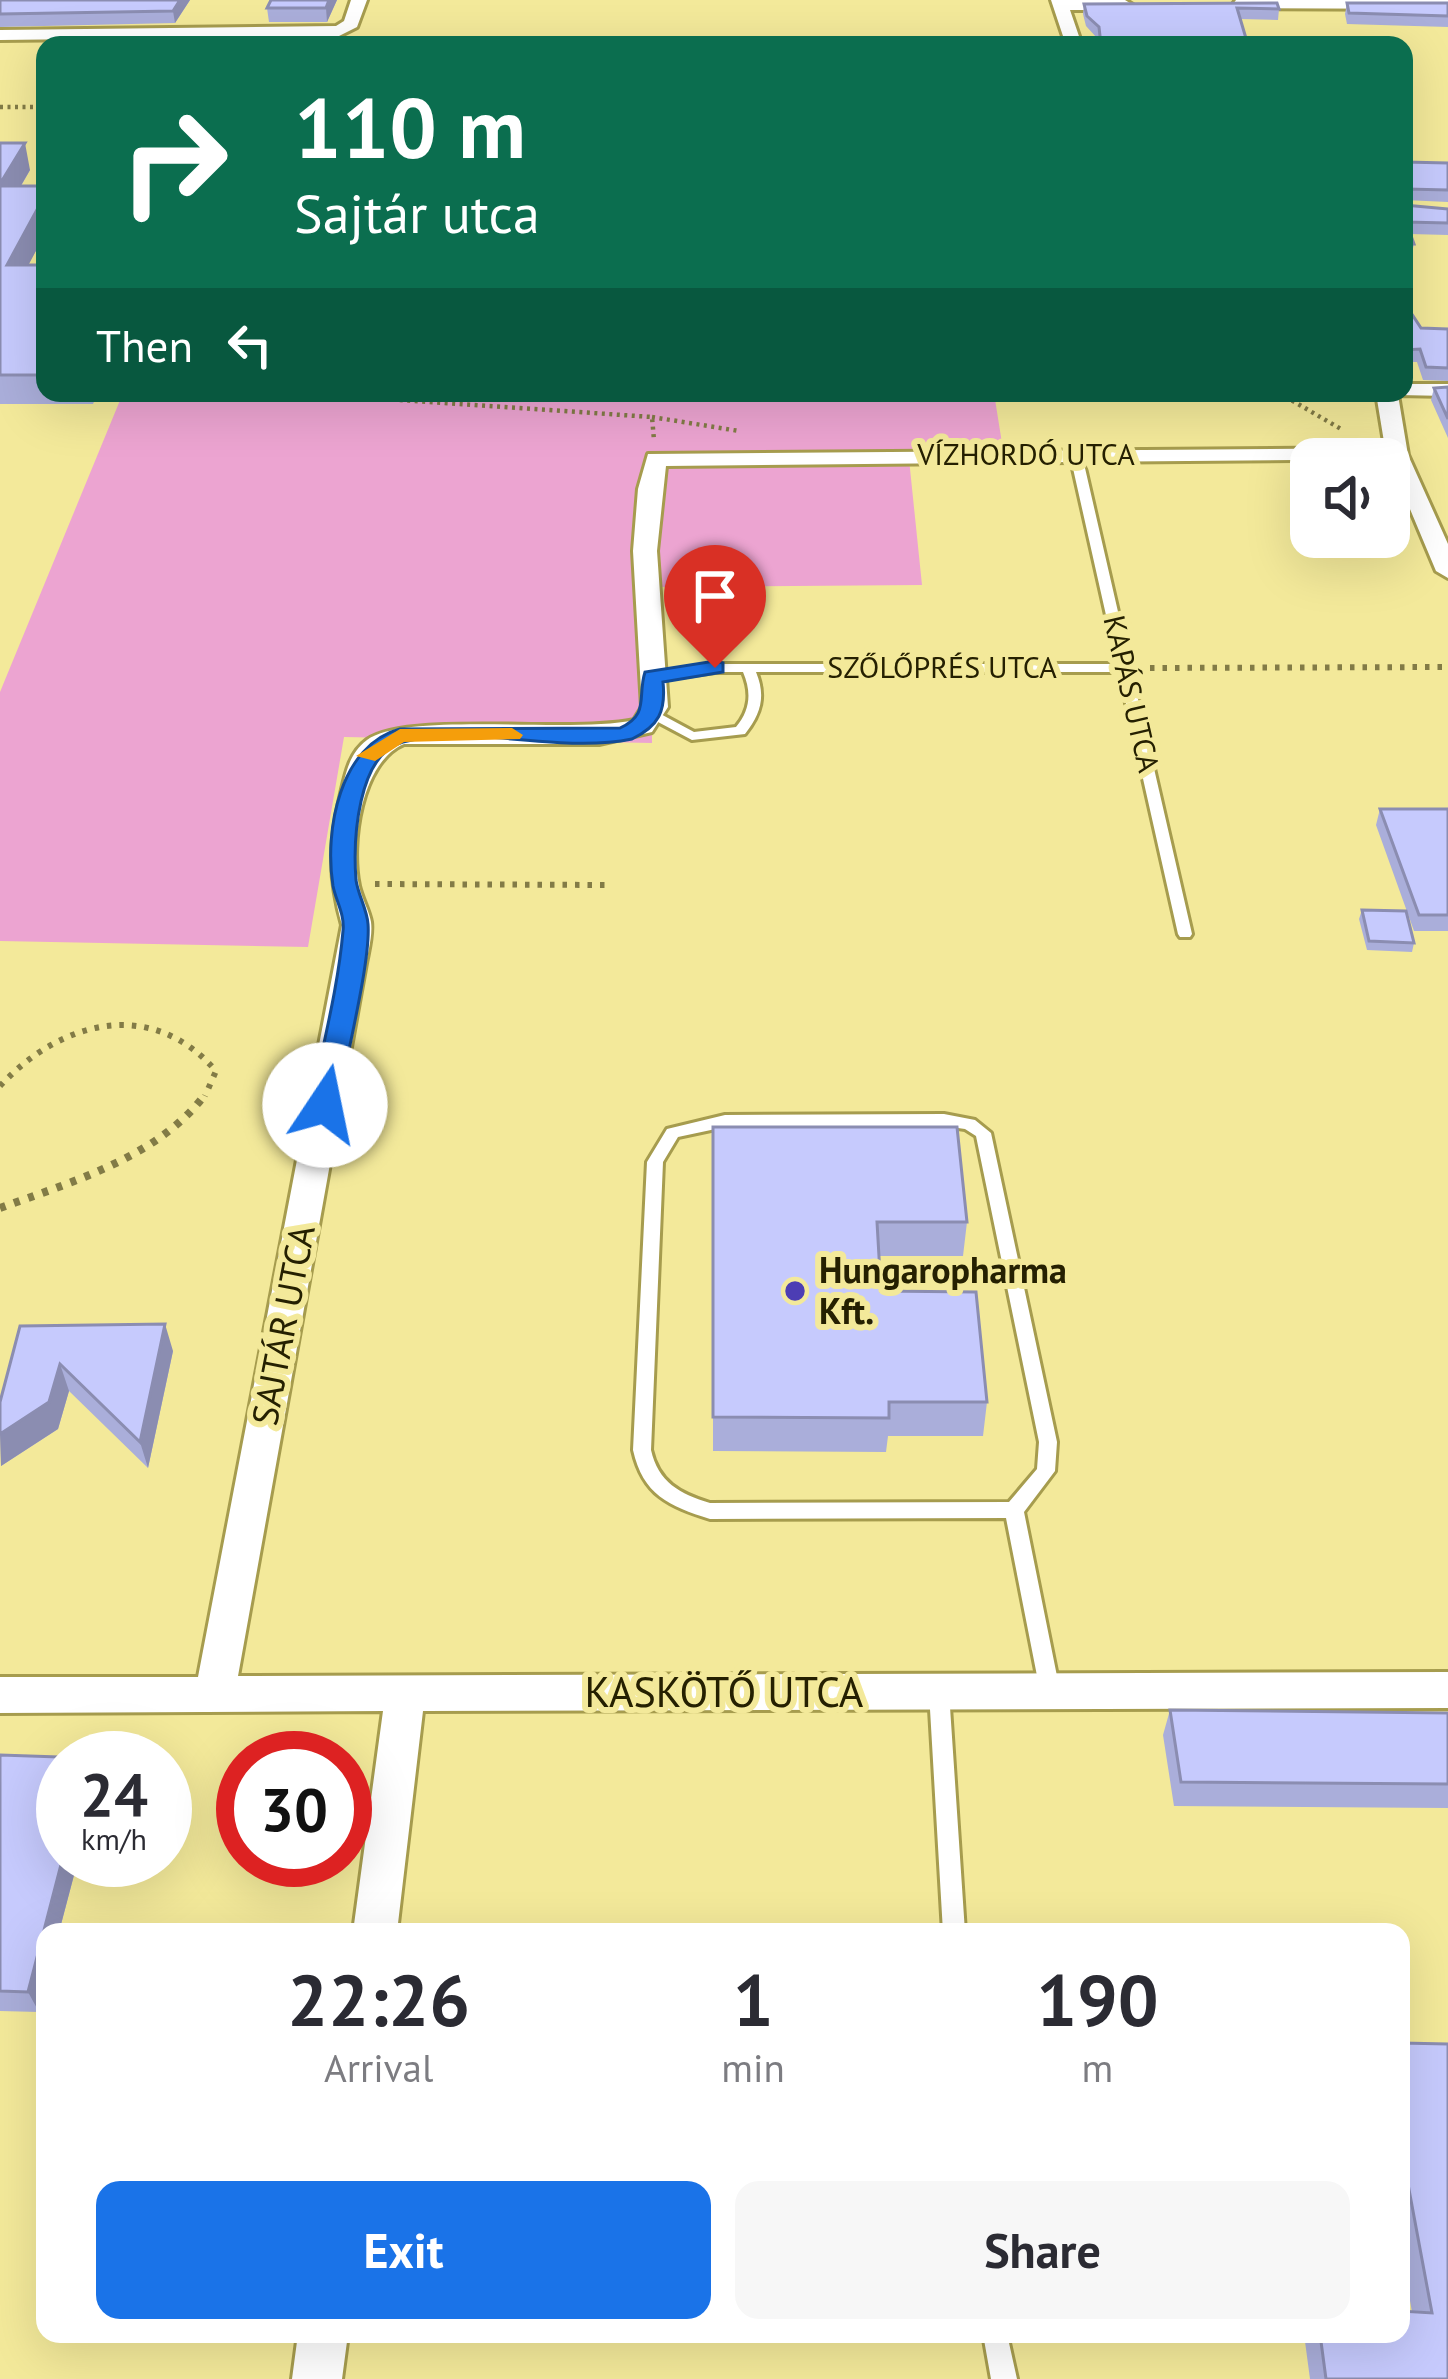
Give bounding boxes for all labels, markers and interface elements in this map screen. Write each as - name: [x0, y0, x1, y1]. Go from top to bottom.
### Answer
- text: 110 m: [294, 72, 526, 181]
- icon: right: [96, 84, 252, 240]
- text: Sajtár utca: [294, 178, 540, 248]
- icon: left: [217, 312, 283, 378]
- text: Then: [96, 316, 193, 374]
- street label: VÍZHORDÓ UTCA: [916, 434, 1135, 473]
- map controls: [1290, 438, 1410, 558]
- button: sound: [1290, 438, 1410, 558]
- pin: [664, 545, 766, 668]
- icon: arrive: [682, 563, 748, 629]
- street label: KAPÁS UTCA: [1095, 611, 1170, 776]
- street label: SZŐLŐPRÉS UTCA: [827, 647, 1057, 686]
- position arrow: [262, 1042, 388, 1168]
- street label: SAJTÁR UTCA: [240, 1221, 325, 1429]
- place label: Hungaropharma Kft.: [819, 1246, 1067, 1334]
- marker: Hungaropharma Kft.: [782, 1278, 808, 1304]
- street label: KASKÖTŐ UTCA: [585, 1664, 864, 1719]
- speed limit sign: 30: [216, 1731, 372, 1887]
- text: 24: [80, 1755, 148, 1833]
- text: km/h: [81, 1819, 147, 1858]
- text: 22:26: [287, 1953, 470, 2046]
- text: 1: [733, 1953, 774, 2046]
- text: 190: [1036, 1953, 1159, 2046]
- text: Arrival: [324, 2042, 433, 2093]
- text: min: [721, 2042, 785, 2093]
- text: m: [1082, 2042, 1113, 2093]
- button: Exit: [96, 2181, 711, 2319]
- button: Share: [735, 2181, 1350, 2319]

